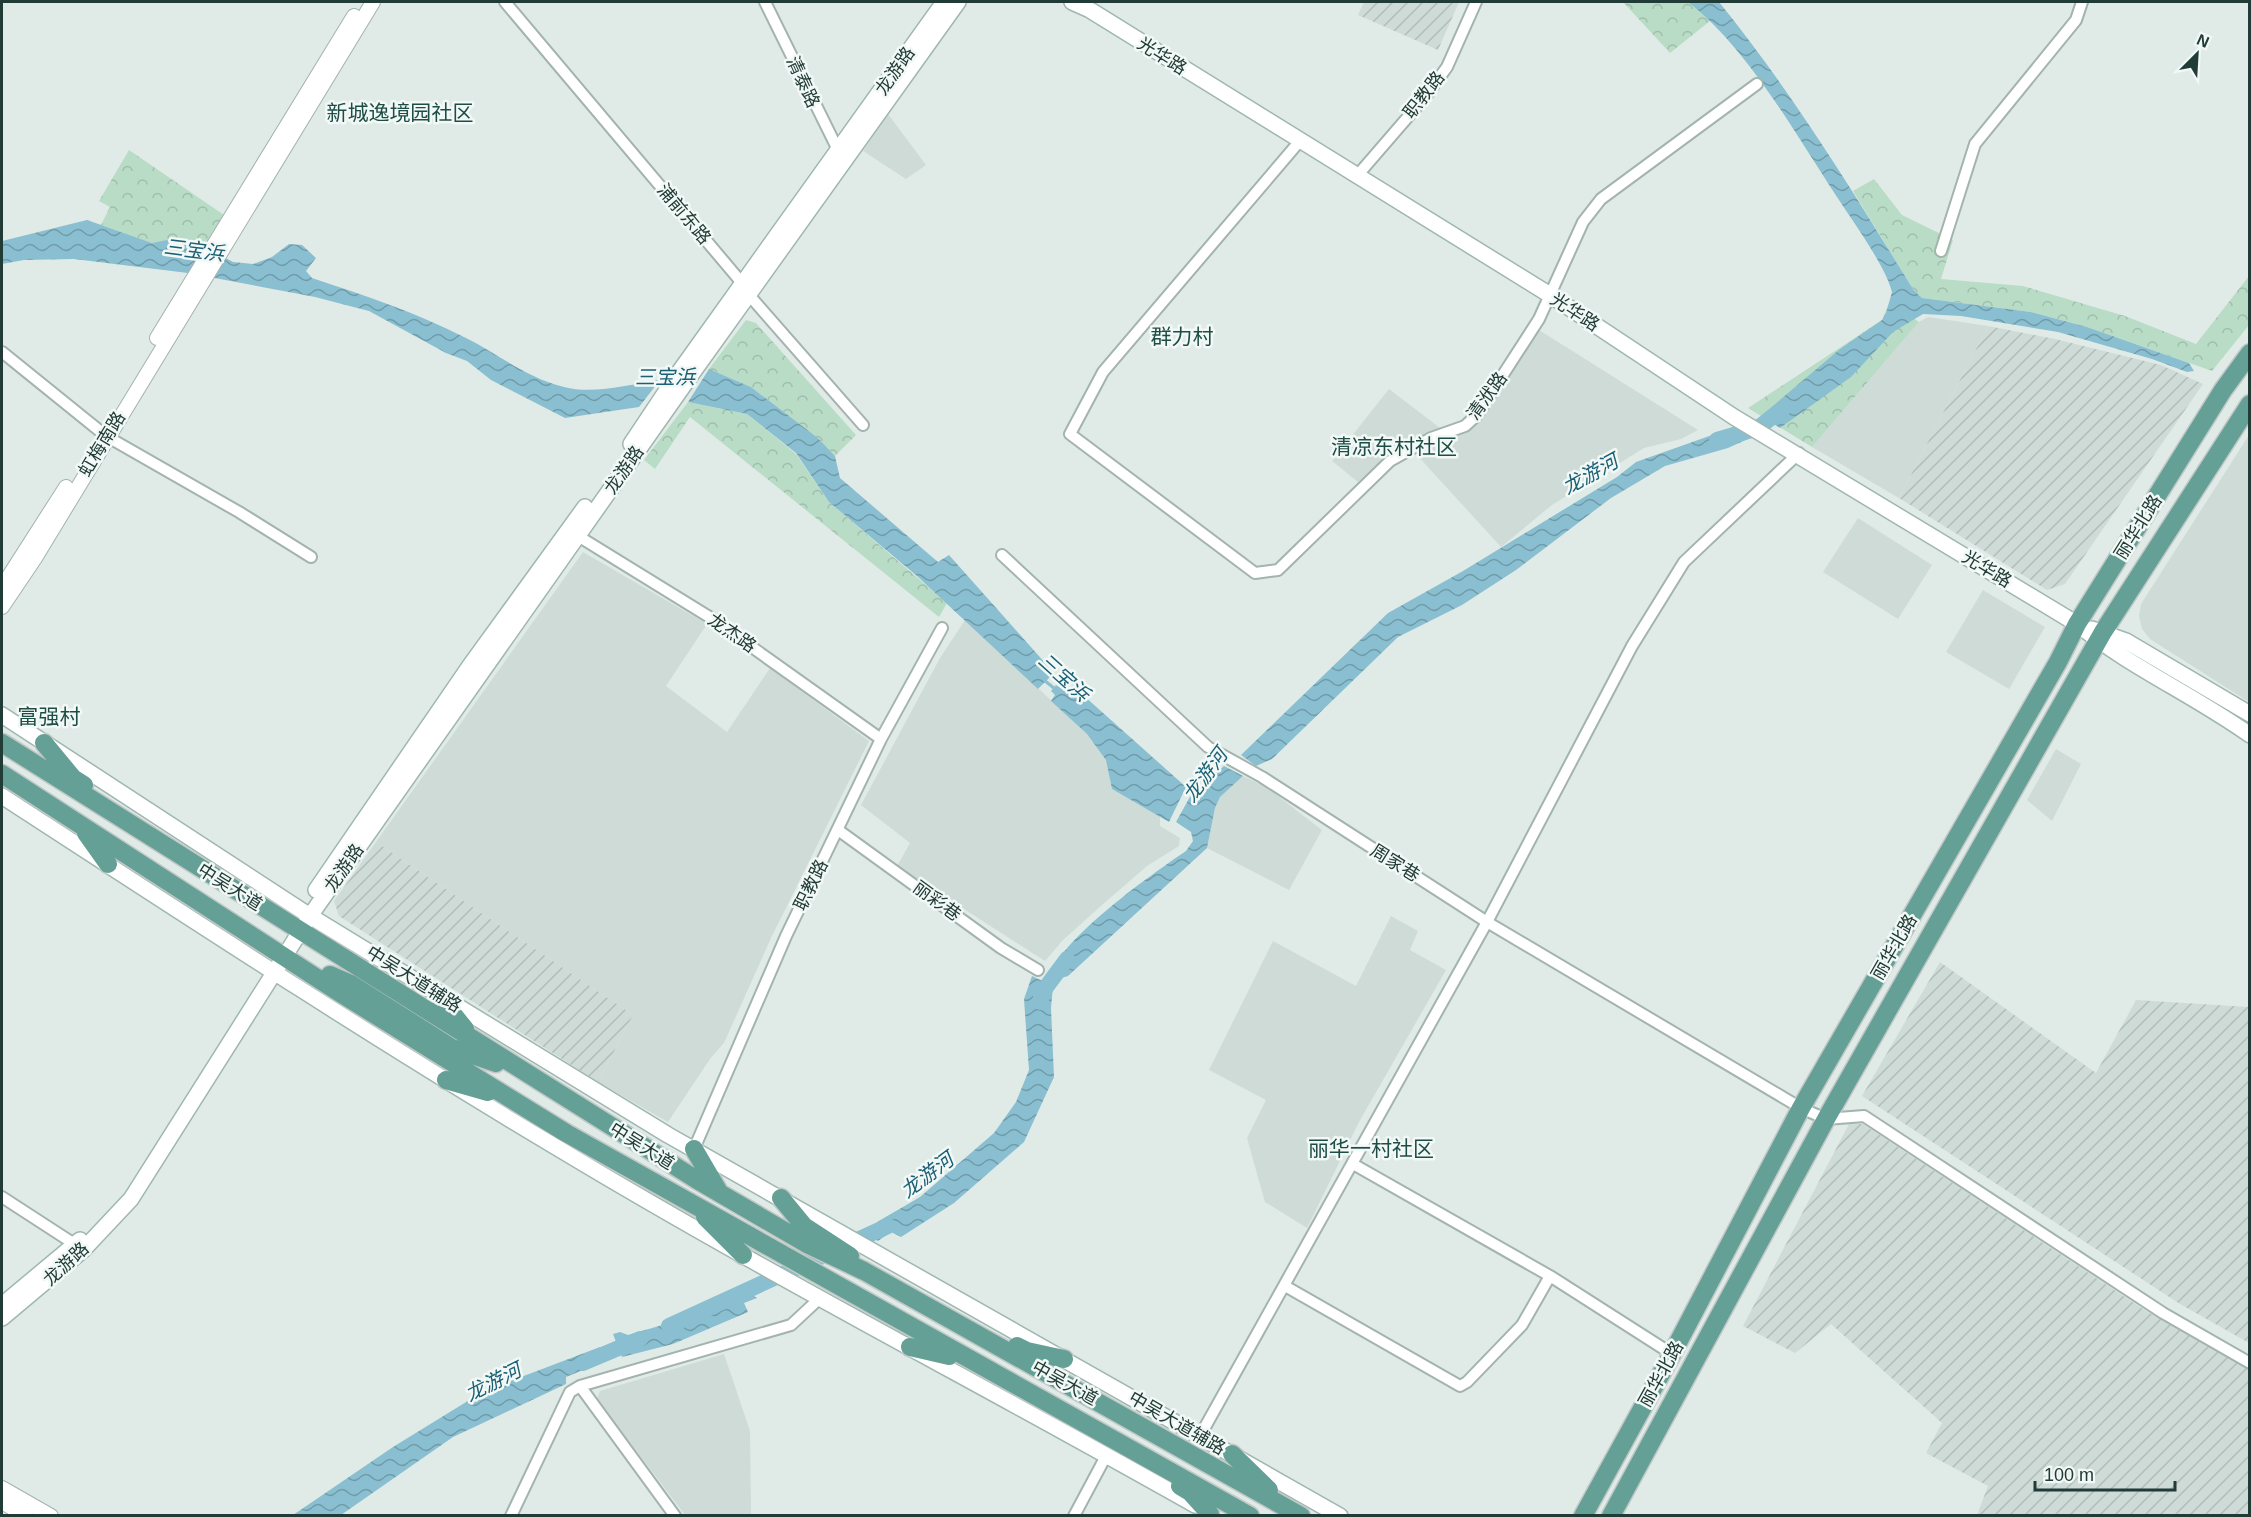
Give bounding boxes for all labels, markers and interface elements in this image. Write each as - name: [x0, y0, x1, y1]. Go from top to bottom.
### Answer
- north arrow: [2167, 24, 2227, 84]
- text: N: [2194, 31, 2212, 51]
- street label: 光华路: [1134, 33, 1190, 79]
- street label: 龙游路: [871, 43, 919, 99]
- street label: 清泰路: [783, 53, 823, 111]
- street label: 职教路: [1399, 68, 1449, 122]
- district label: 新城逸境园社区: [327, 101, 474, 124]
- street label: 浦前东路: [653, 180, 715, 248]
- water label: 三宝浜: [163, 235, 227, 265]
- street label: 光华路: [1547, 289, 1603, 335]
- district label: 群力村: [1151, 325, 1214, 348]
- water label: 三宝浜: [635, 366, 697, 388]
- street label: 清洑路: [1463, 368, 1511, 424]
- street label: 虹梅南路: [75, 408, 129, 480]
- district label: 清凉东村社区: [1331, 435, 1457, 458]
- street label: 龙游路: [600, 442, 648, 498]
- water label: 龙游河: [1558, 448, 1625, 498]
- street label: 丽华北路: [2110, 491, 2166, 563]
- street label: 光华路: [1959, 547, 2015, 591]
- street label: 龙杰路: [704, 609, 760, 657]
- water label: 三宝浜: [1034, 649, 1095, 707]
- district label: 富强村: [18, 705, 81, 728]
- water label: 龙游河: [1178, 741, 1234, 806]
- street label: 龙游路: [320, 840, 368, 896]
- street label: 周家巷: [1367, 840, 1423, 886]
- street label: 职教路: [790, 856, 832, 914]
- street label: 中吴大道: [194, 859, 266, 915]
- street label: 丽彩巷: [909, 877, 965, 925]
- street label: 丽华北路: [1867, 911, 1921, 983]
- street label: 中吴大道辅路: [363, 942, 465, 1016]
- street label: 中吴大道: [606, 1118, 678, 1174]
- district label: 丽华一村社区: [1308, 1137, 1434, 1160]
- water label: 龙游河: [896, 1146, 961, 1202]
- street label: 龙游路: [39, 1238, 93, 1290]
- street label: 丽华北路: [1635, 1338, 1687, 1410]
- water label: 龙游河: [461, 1357, 528, 1405]
- street label: 中吴大道: [1029, 1357, 1101, 1409]
- street label: 中吴大道辅路: [1125, 1387, 1229, 1459]
- scale bar: [2035, 1454, 2174, 1492]
- text: 100 m: [2044, 1465, 2094, 1485]

